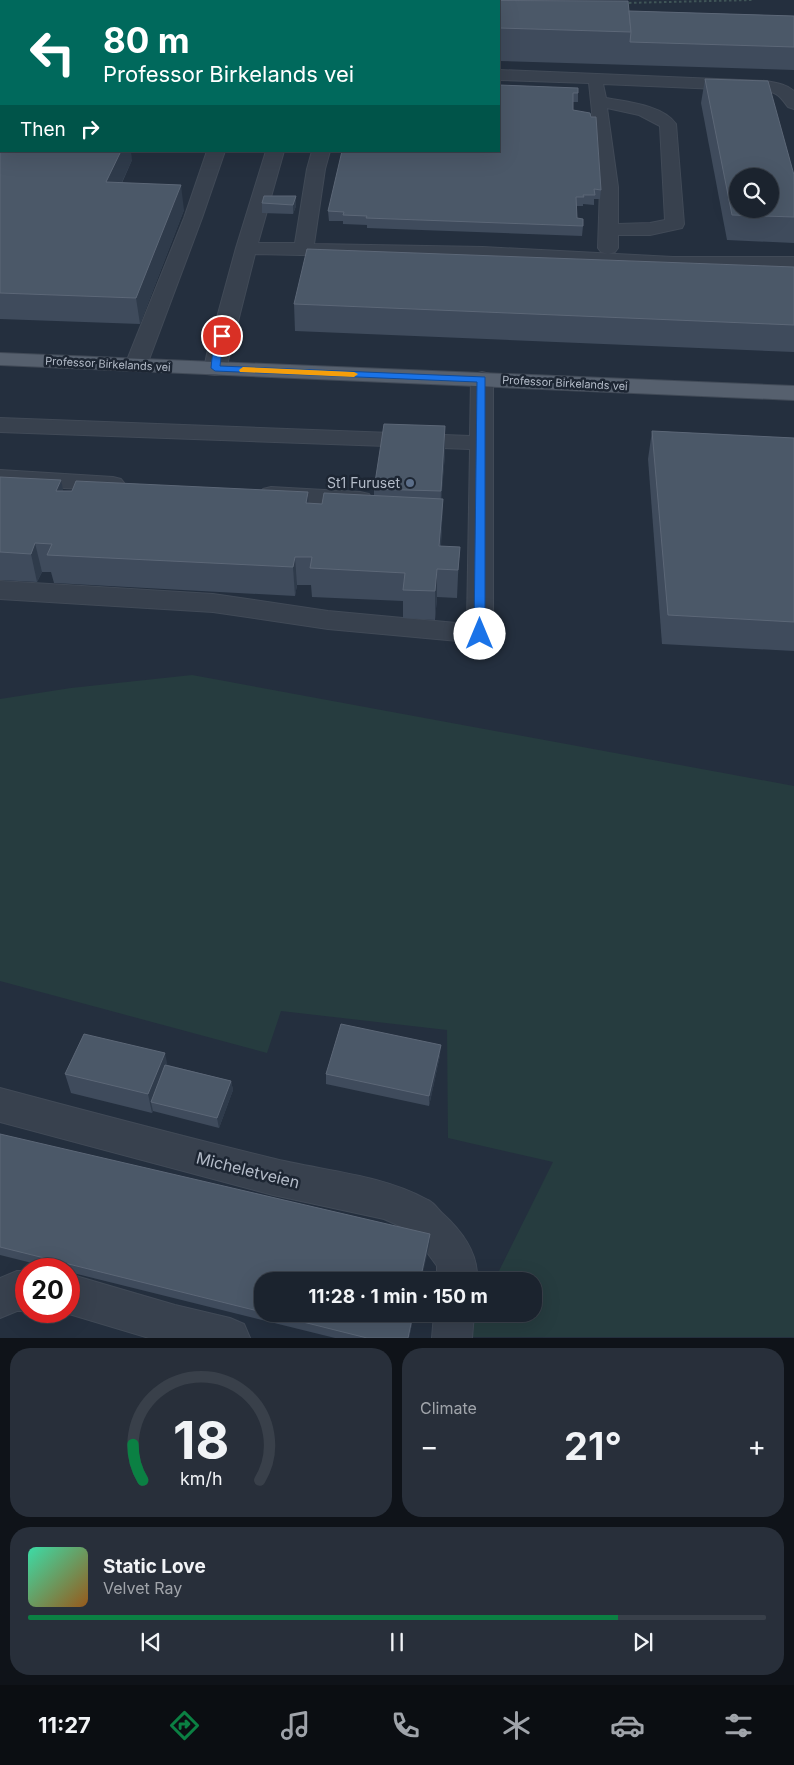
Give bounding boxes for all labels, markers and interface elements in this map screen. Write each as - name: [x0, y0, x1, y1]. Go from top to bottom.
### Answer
- text: 80 m: [103, 19, 190, 61]
- icon: left: [20, 20, 85, 85]
- text: Professor Birkelands vei: [103, 61, 354, 87]
- icon: right: [76, 115, 104, 143]
- text: Then: [20, 118, 66, 141]
- map controls: [729, 168, 779, 218]
- button: search: [729, 168, 779, 218]
- pin: [201, 315, 243, 357]
- icon: arrive: [208, 322, 236, 350]
- street label: Professor Birkelands vei: [45, 354, 171, 374]
- street label: Professor Birkelands vei: [502, 373, 628, 393]
- place label: St1 Furuset: [327, 474, 400, 491]
- marker: St1 Furuset: [404, 477, 416, 489]
- position arrow: [453, 607, 505, 659]
- street label: Micheletveien: [194, 1148, 302, 1192]
- speed limit sign: 20: [15, 1258, 80, 1323]
- text: 11:28 · 1 min · 150 m: [308, 1285, 488, 1308]
- text: Climate: [420, 1398, 477, 1418]
- text: 18: [173, 1409, 229, 1472]
- text: 21°: [564, 1423, 622, 1469]
- text: −: [420, 1429, 439, 1463]
- text: +: [747, 1429, 766, 1463]
- text: km/h: [180, 1468, 222, 1489]
- text: Static Love: [103, 1555, 206, 1578]
- text: Velvet Ray: [103, 1578, 182, 1598]
- icon: previous: [137, 1628, 165, 1656]
- icon: pause: [383, 1628, 411, 1656]
- icon: next: [629, 1628, 657, 1656]
- icon: directions: [167, 1708, 202, 1743]
- icon: music: [278, 1708, 313, 1743]
- icon: phone: [388, 1708, 423, 1743]
- icon: climate: [499, 1708, 534, 1743]
- icon: car: [610, 1708, 645, 1743]
- icon: filters: [721, 1708, 756, 1743]
- text: 11:27: [38, 1712, 91, 1738]

